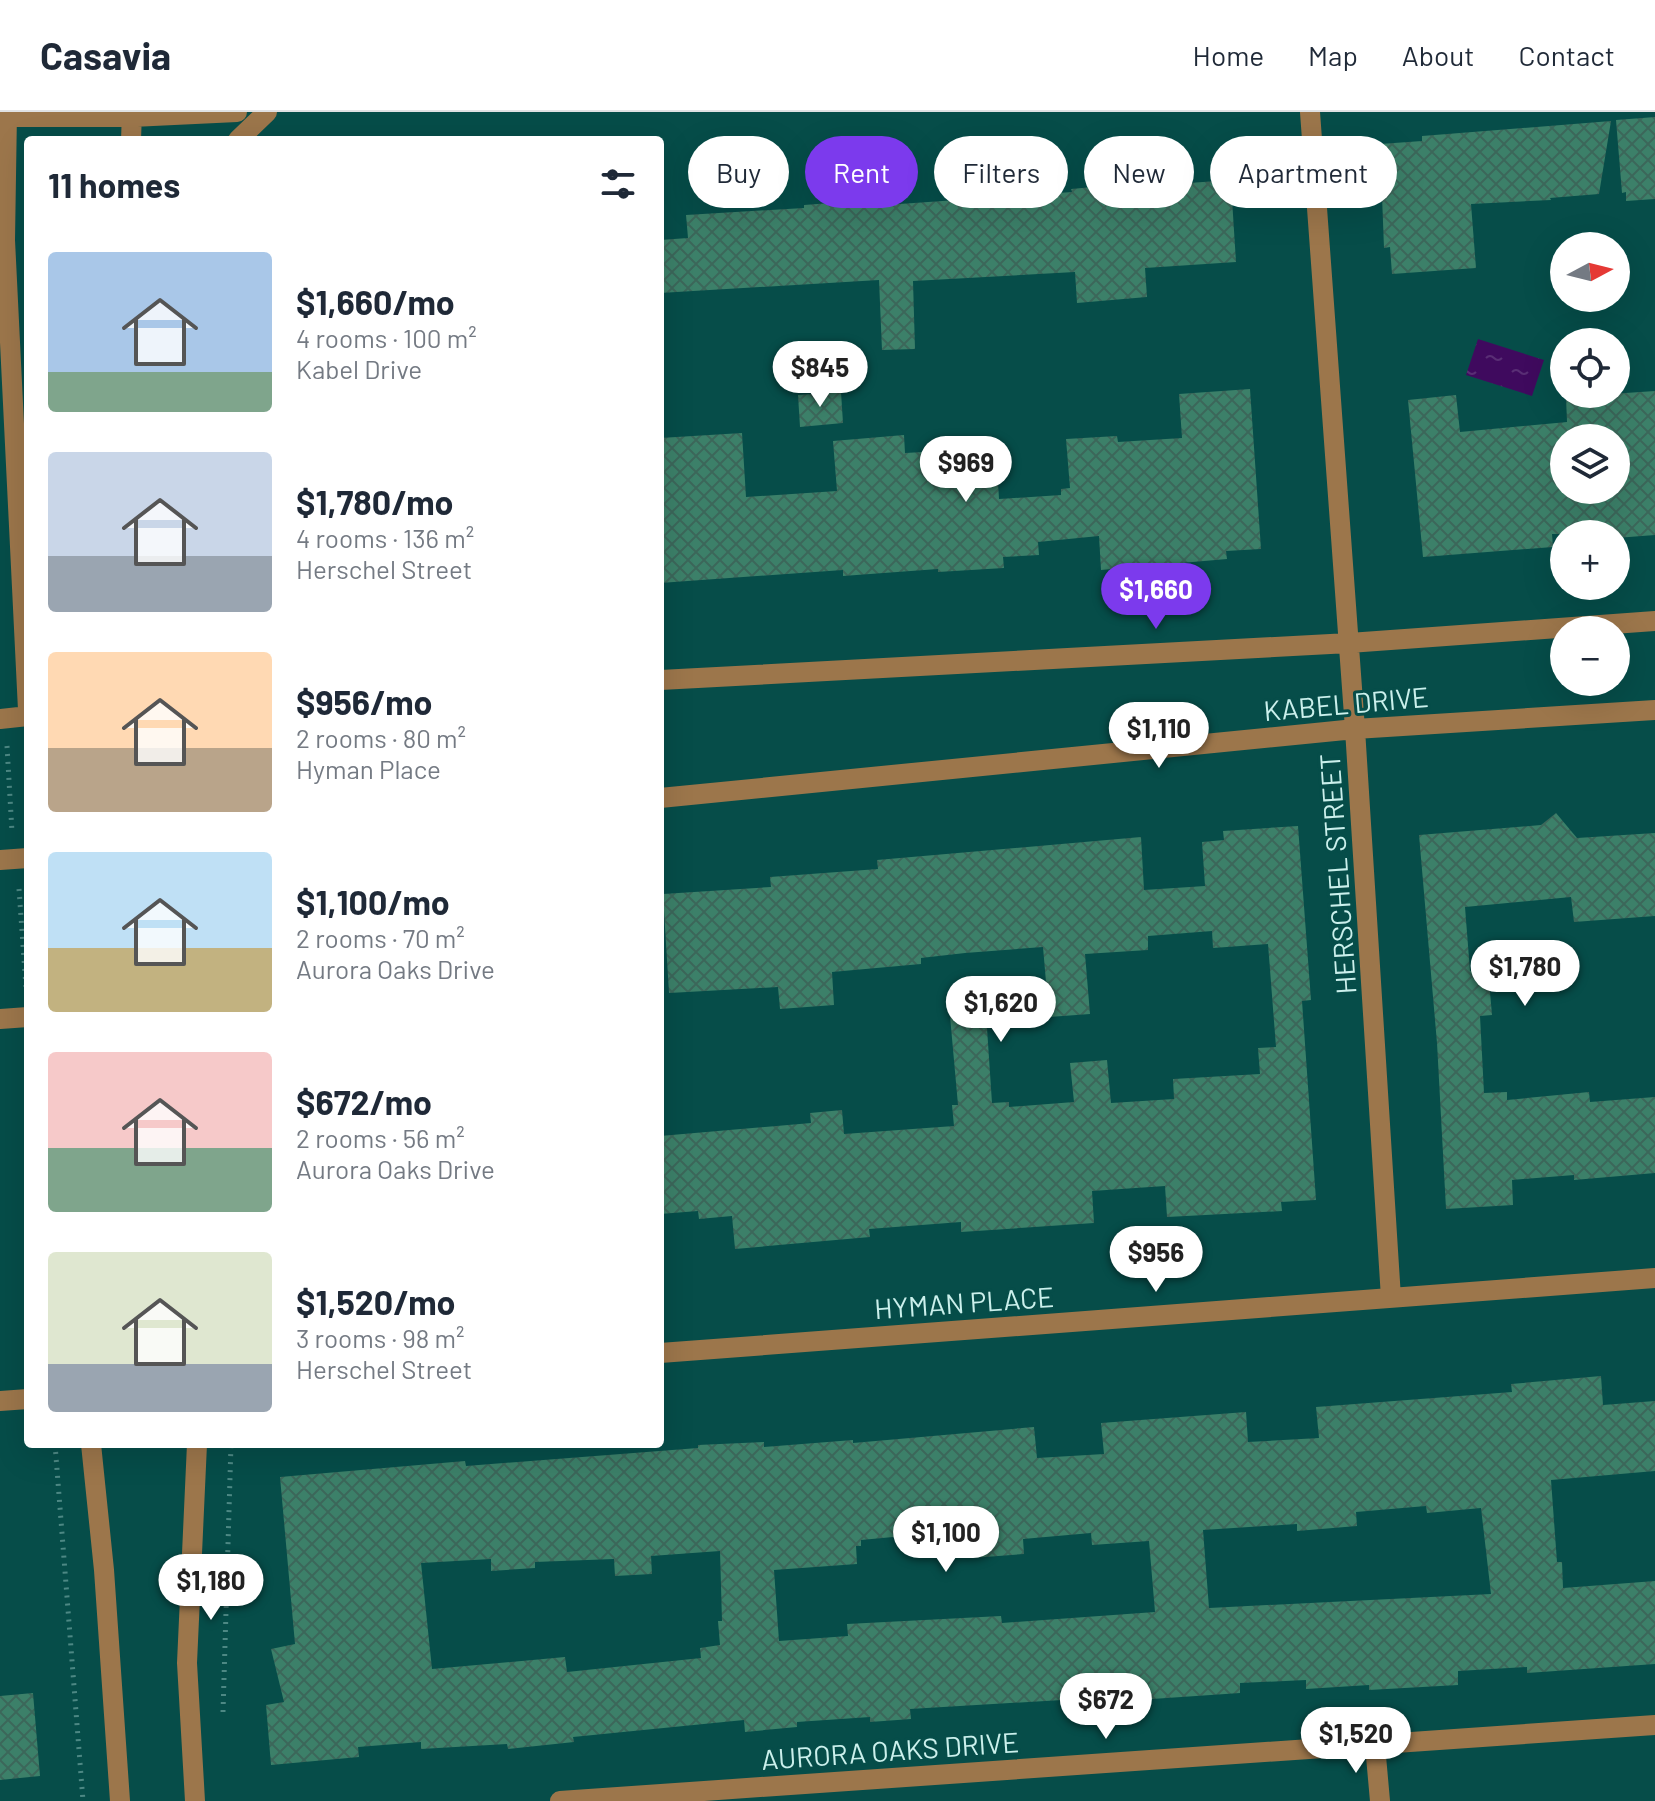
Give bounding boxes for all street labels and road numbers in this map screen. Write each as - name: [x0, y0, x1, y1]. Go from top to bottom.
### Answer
- street label: KABEL DRIVE: [1262, 679, 1430, 727]
- street label: HERSCHEL STREET: [1312, 753, 1362, 995]
- street label: HYMAN PLACE: [873, 1279, 1055, 1325]
- street label: AURORA OAKS DRIVE: [760, 1724, 1020, 1776]

